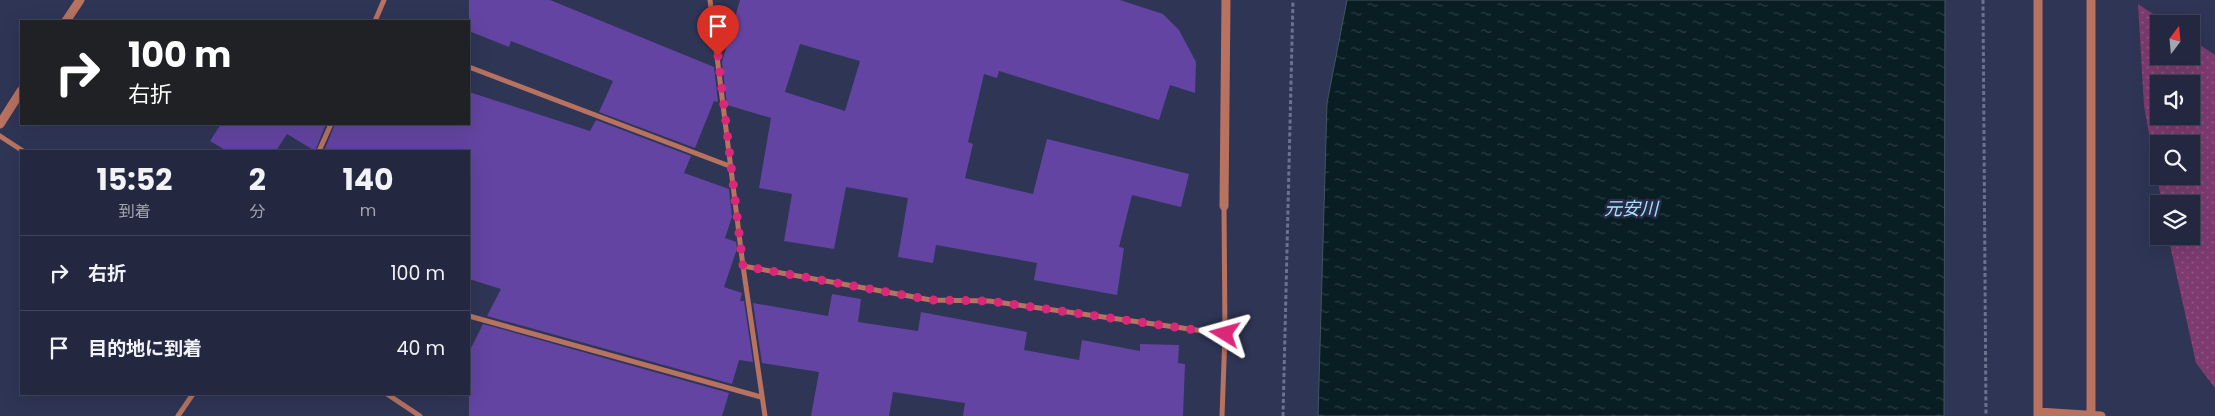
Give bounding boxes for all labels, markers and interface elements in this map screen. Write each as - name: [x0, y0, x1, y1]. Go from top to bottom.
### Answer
- pin: [697, 5, 739, 56]
- icon: arrive: [704, 12, 732, 40]
- north arrow: [2150, 15, 2200, 65]
- map controls: [2150, 15, 2200, 245]
- text: 100 m: [128, 30, 231, 79]
- icon: right: [45, 40, 110, 105]
- button: sound: [2150, 75, 2200, 125]
- text: 右折: [128, 79, 172, 110]
- button: search: [2150, 135, 2200, 185]
- text: 15:52: [96, 158, 172, 201]
- text: 2: [249, 158, 266, 201]
- text: 140: [342, 158, 394, 201]
- button: layers: [2150, 195, 2200, 245]
- water label: 元安川: [1604, 196, 1660, 221]
- text: m: [360, 199, 376, 222]
- text: 到着: [118, 200, 150, 223]
- text: 分: [249, 200, 265, 223]
- icon: right: [45, 259, 73, 287]
- text: 右折: [88, 260, 126, 287]
- text: 100 m: [390, 260, 445, 287]
- position arrow: [1198, 307, 1250, 359]
- icon: arrive: [45, 334, 73, 362]
- text: 目的地に到着: [88, 335, 202, 362]
- text: 40 m: [396, 335, 445, 362]

